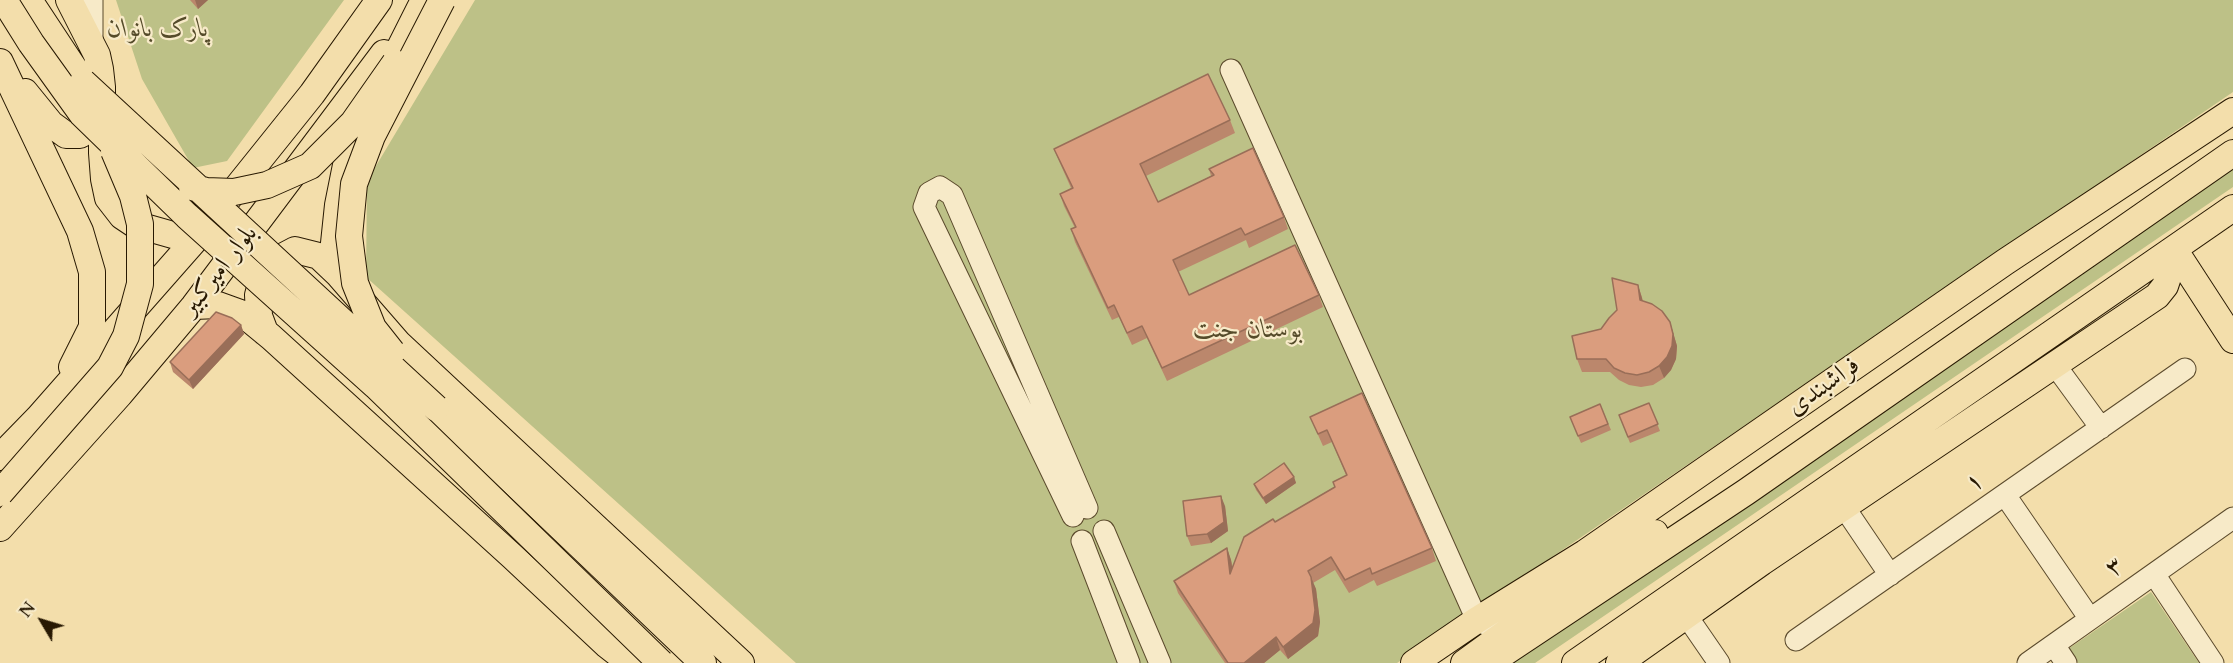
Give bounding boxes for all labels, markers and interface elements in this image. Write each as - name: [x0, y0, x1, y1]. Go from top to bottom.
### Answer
- park label: پارک بانوان: [107, 14, 209, 46]
- street label: بلوار امیرکبیر: [175, 219, 265, 323]
- park label: بوستان جنت: [1193, 315, 1303, 347]
- street label: فراشبندی: [1782, 351, 1866, 423]
- street label: ۱: [1960, 466, 1990, 500]
- street label: ۳: [2100, 551, 2130, 585]
- north arrow: [12, 591, 72, 651]
- text: N: [15, 598, 41, 622]

